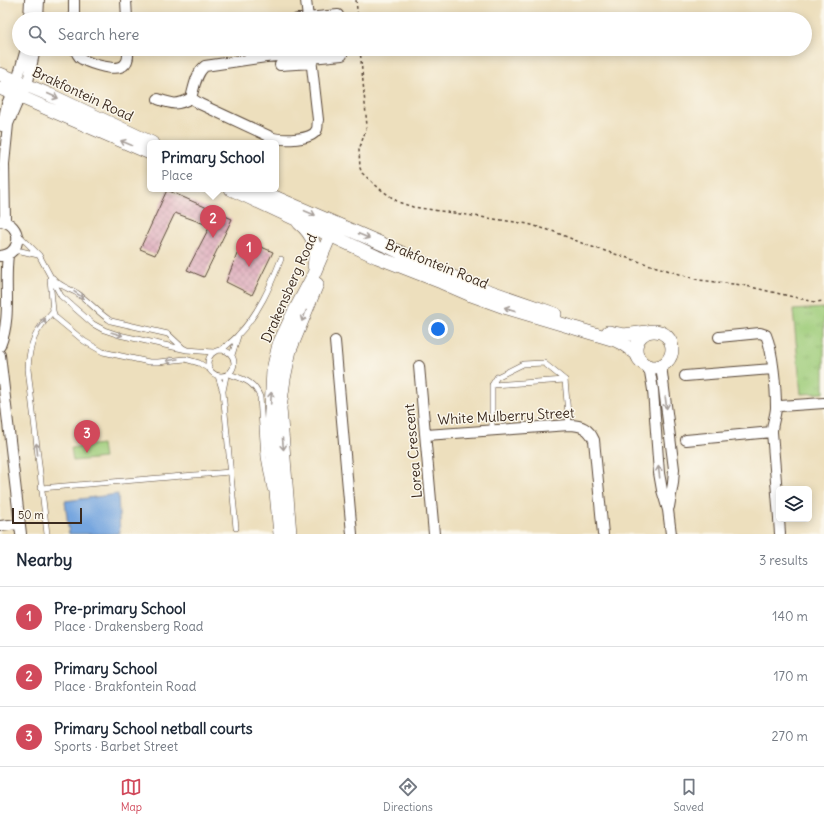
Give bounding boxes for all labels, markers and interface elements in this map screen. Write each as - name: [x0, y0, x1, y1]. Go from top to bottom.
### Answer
- search box: [12, 12, 812, 56]
- icon: search: [26, 23, 48, 45]
- text: Search here: [58, 25, 139, 44]
- street label: Brakfontein Road: [30, 63, 136, 125]
- one-way arrow: [46, 93, 58, 100]
- one-way arrow: [120, 138, 132, 146]
- popup: [147, 140, 279, 192]
- text: Primary School: [161, 148, 265, 167]
- text: Place: [161, 167, 193, 184]
- pin: 2: [200, 205, 226, 238]
- one-way arrow: [303, 209, 315, 217]
- street label: Drakensberg Road: [257, 231, 321, 345]
- one-way arrow: [358, 233, 370, 240]
- pin: 1: [236, 234, 262, 267]
- street label: Brakfontein Road: [383, 235, 491, 293]
- one-way arrow: [74, 291, 85, 300]
- one-way arrow: [504, 305, 517, 312]
- one-way arrow: [300, 309, 307, 321]
- one-way arrow: [38, 318, 47, 329]
- your location: [428, 319, 448, 339]
- one-way arrow: [110, 331, 123, 338]
- one-way arrow: [166, 356, 179, 364]
- one-way arrow: [268, 392, 275, 405]
- one-way arrow: [662, 396, 670, 409]
- street label: Lorea Crescent: [400, 403, 426, 499]
- street label: White Mulberry Street: [437, 403, 575, 429]
- pin: 3: [74, 420, 100, 453]
- one-way arrow: [279, 437, 286, 450]
- one-way arrow: [33, 443, 40, 456]
- one-way arrow: [655, 466, 663, 479]
- map controls: [776, 486, 812, 522]
- button: layers: [776, 486, 812, 522]
- scale bar: [12, 506, 82, 525]
- text: 50 m: [18, 508, 44, 522]
- text: Nearby: [16, 549, 72, 571]
- text: 3 results: [759, 552, 808, 569]
- text: Pre-primary School: [54, 599, 186, 618]
- text: 1: [26, 608, 32, 625]
- text: 140 m: [772, 608, 808, 625]
- text: Place · Drakensberg Road: [54, 618, 204, 635]
- text: Primary School: [54, 659, 157, 678]
- text: 2: [25, 668, 33, 685]
- text: 170 m: [773, 668, 808, 685]
- text: Place · Brakfontein Road: [54, 678, 196, 695]
- text: Primary School netball courts: [54, 719, 253, 738]
- text: 3: [25, 728, 33, 745]
- text: 270 m: [771, 728, 808, 745]
- text: Sports · Barbet Street: [54, 738, 178, 755]
- tab: Map: [120, 776, 142, 814]
- tab: Directions: [383, 776, 433, 814]
- tab: Saved: [673, 776, 704, 814]

